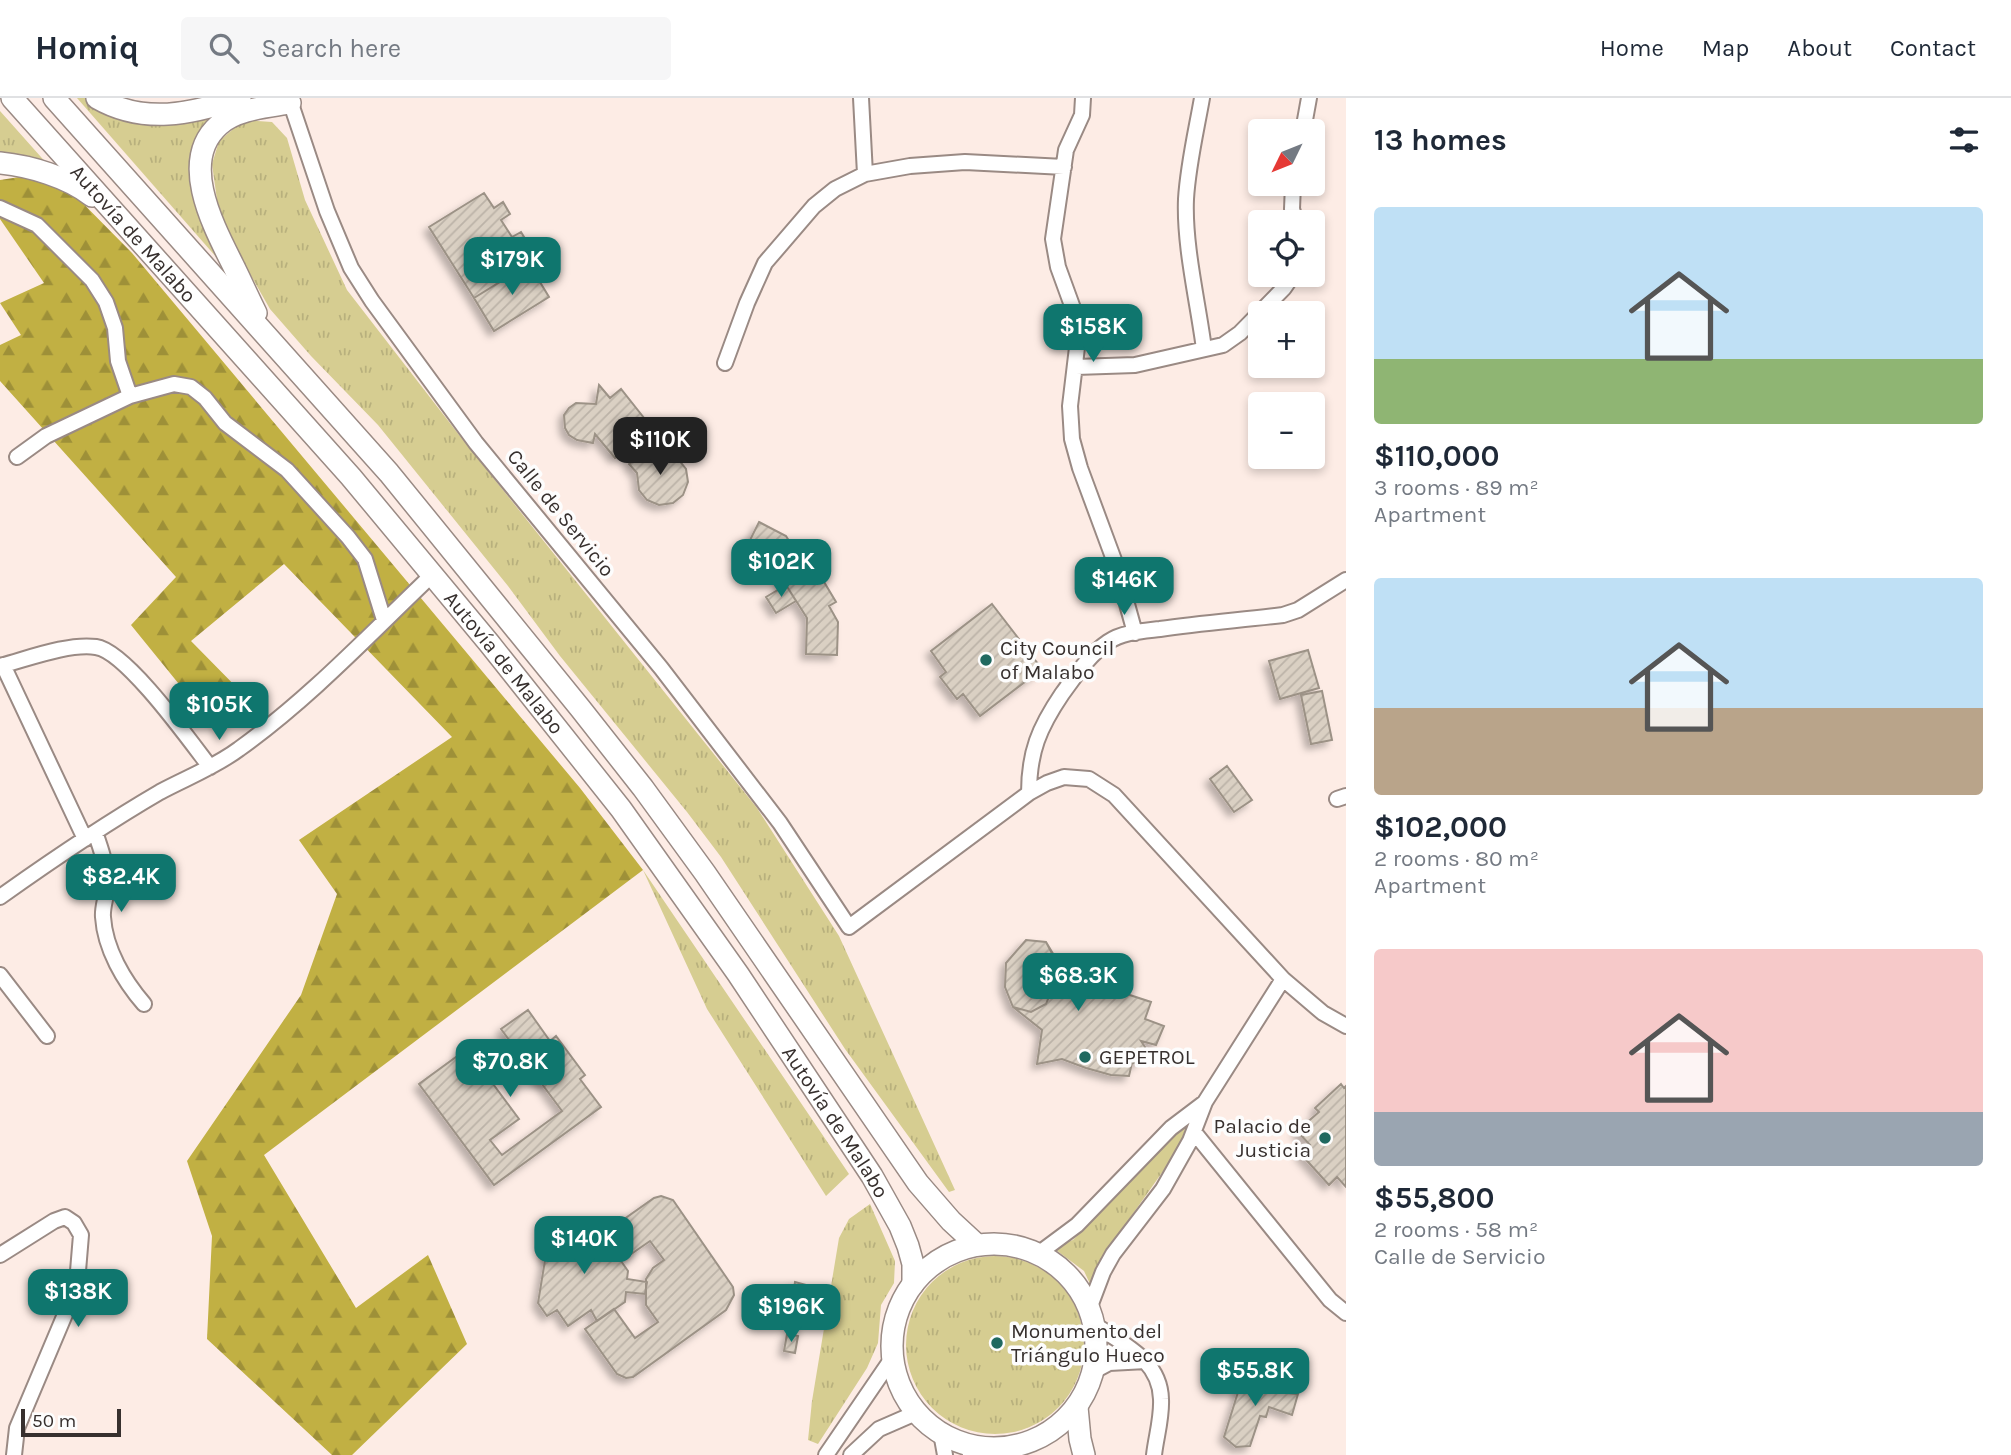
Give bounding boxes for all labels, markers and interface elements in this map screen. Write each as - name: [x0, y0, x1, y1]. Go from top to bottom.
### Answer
- search box: [181, 17, 671, 80]
- text: Homiq: [35, 29, 139, 67]
- icon: search: [205, 29, 243, 67]
- text: Search here: [261, 33, 401, 64]
- text: Home: [1600, 34, 1664, 62]
- text: Map: [1702, 34, 1749, 62]
- text: About: [1787, 34, 1852, 62]
- text: Contact: [1890, 34, 1976, 62]
- north arrow: [1248, 119, 1325, 196]
- map controls: [1248, 119, 1325, 469]
- icon: filters: [1945, 121, 1983, 159]
- text: 13 homes: [1374, 122, 1507, 158]
- street label: Autovía de Malabo: [66, 160, 201, 307]
- button: locate: [1248, 210, 1325, 287]
- pin: $179K: [463, 238, 561, 297]
- text: $179K: [480, 246, 544, 273]
- icon: home: [1616, 253, 1742, 379]
- button: +: [1248, 301, 1325, 378]
- pin: $158K: [1044, 304, 1142, 364]
- text: $158K: [1059, 313, 1127, 340]
- button: −: [1248, 392, 1325, 469]
- pin: $110K: [611, 418, 709, 477]
- text: $110K: [629, 426, 691, 453]
- text: $110,000: [1374, 438, 1500, 474]
- street label: Calle de Servicio: [502, 445, 620, 581]
- text: 3 rooms · 89 m²: [1374, 474, 1539, 501]
- text: Apartment: [1374, 501, 1486, 528]
- pin: $102K: [732, 540, 830, 599]
- text: $102K: [747, 548, 815, 575]
- pin: $146K: [1075, 558, 1173, 617]
- text: $146K: [1091, 566, 1157, 593]
- street label: Autovía de Malabo: [439, 586, 569, 739]
- icon: home: [1616, 624, 1742, 750]
- place label: City Council of Malabo: [1000, 636, 1115, 684]
- marker: City Council of Malabo: [978, 652, 994, 668]
- pin: $105K: [170, 682, 268, 742]
- text: $105K: [185, 691, 253, 718]
- text: $102,000: [1374, 809, 1507, 845]
- text: 2 rooms · 80 m²: [1374, 845, 1539, 872]
- pin: $82.4K: [64, 854, 178, 914]
- text: $82.4K: [82, 863, 160, 890]
- text: Apartment: [1374, 872, 1486, 899]
- pin: $68.3K: [1021, 954, 1135, 1013]
- text: $68.3K: [1039, 962, 1117, 989]
- icon: home: [1616, 995, 1742, 1121]
- pin: $70.8K: [453, 1040, 567, 1099]
- street label: Autovía de Malabo: [777, 1042, 894, 1202]
- place label: GEPETROL: [1099, 1045, 1195, 1069]
- text: $70.8K: [472, 1048, 548, 1075]
- marker: GEPETROL: [1077, 1049, 1093, 1065]
- place label: Palacio de Justicia: [1214, 1114, 1311, 1162]
- marker: Palacio de Justicia: [1317, 1130, 1333, 1146]
- text: $55,800: [1374, 1180, 1495, 1216]
- pin: $140K: [535, 1216, 633, 1276]
- text: 2 rooms · 58 m²: [1374, 1216, 1538, 1243]
- text: $140K: [550, 1225, 618, 1252]
- text: Calle de Servicio: [1374, 1243, 1546, 1270]
- pin: $138K: [29, 1270, 127, 1329]
- text: $138K: [44, 1278, 112, 1305]
- pin: $196K: [742, 1284, 840, 1344]
- text: $196K: [757, 1293, 825, 1320]
- place label: Monumento del Triángulo Hueco: [1011, 1319, 1165, 1367]
- marker: Monumento del Triángulo Hueco: [989, 1335, 1005, 1351]
- pin: $55.8K: [1198, 1348, 1312, 1408]
- text: $55.8K: [1216, 1357, 1294, 1384]
- scale bar: [21, 1406, 121, 1438]
- text: 50 m: [32, 1410, 76, 1432]

